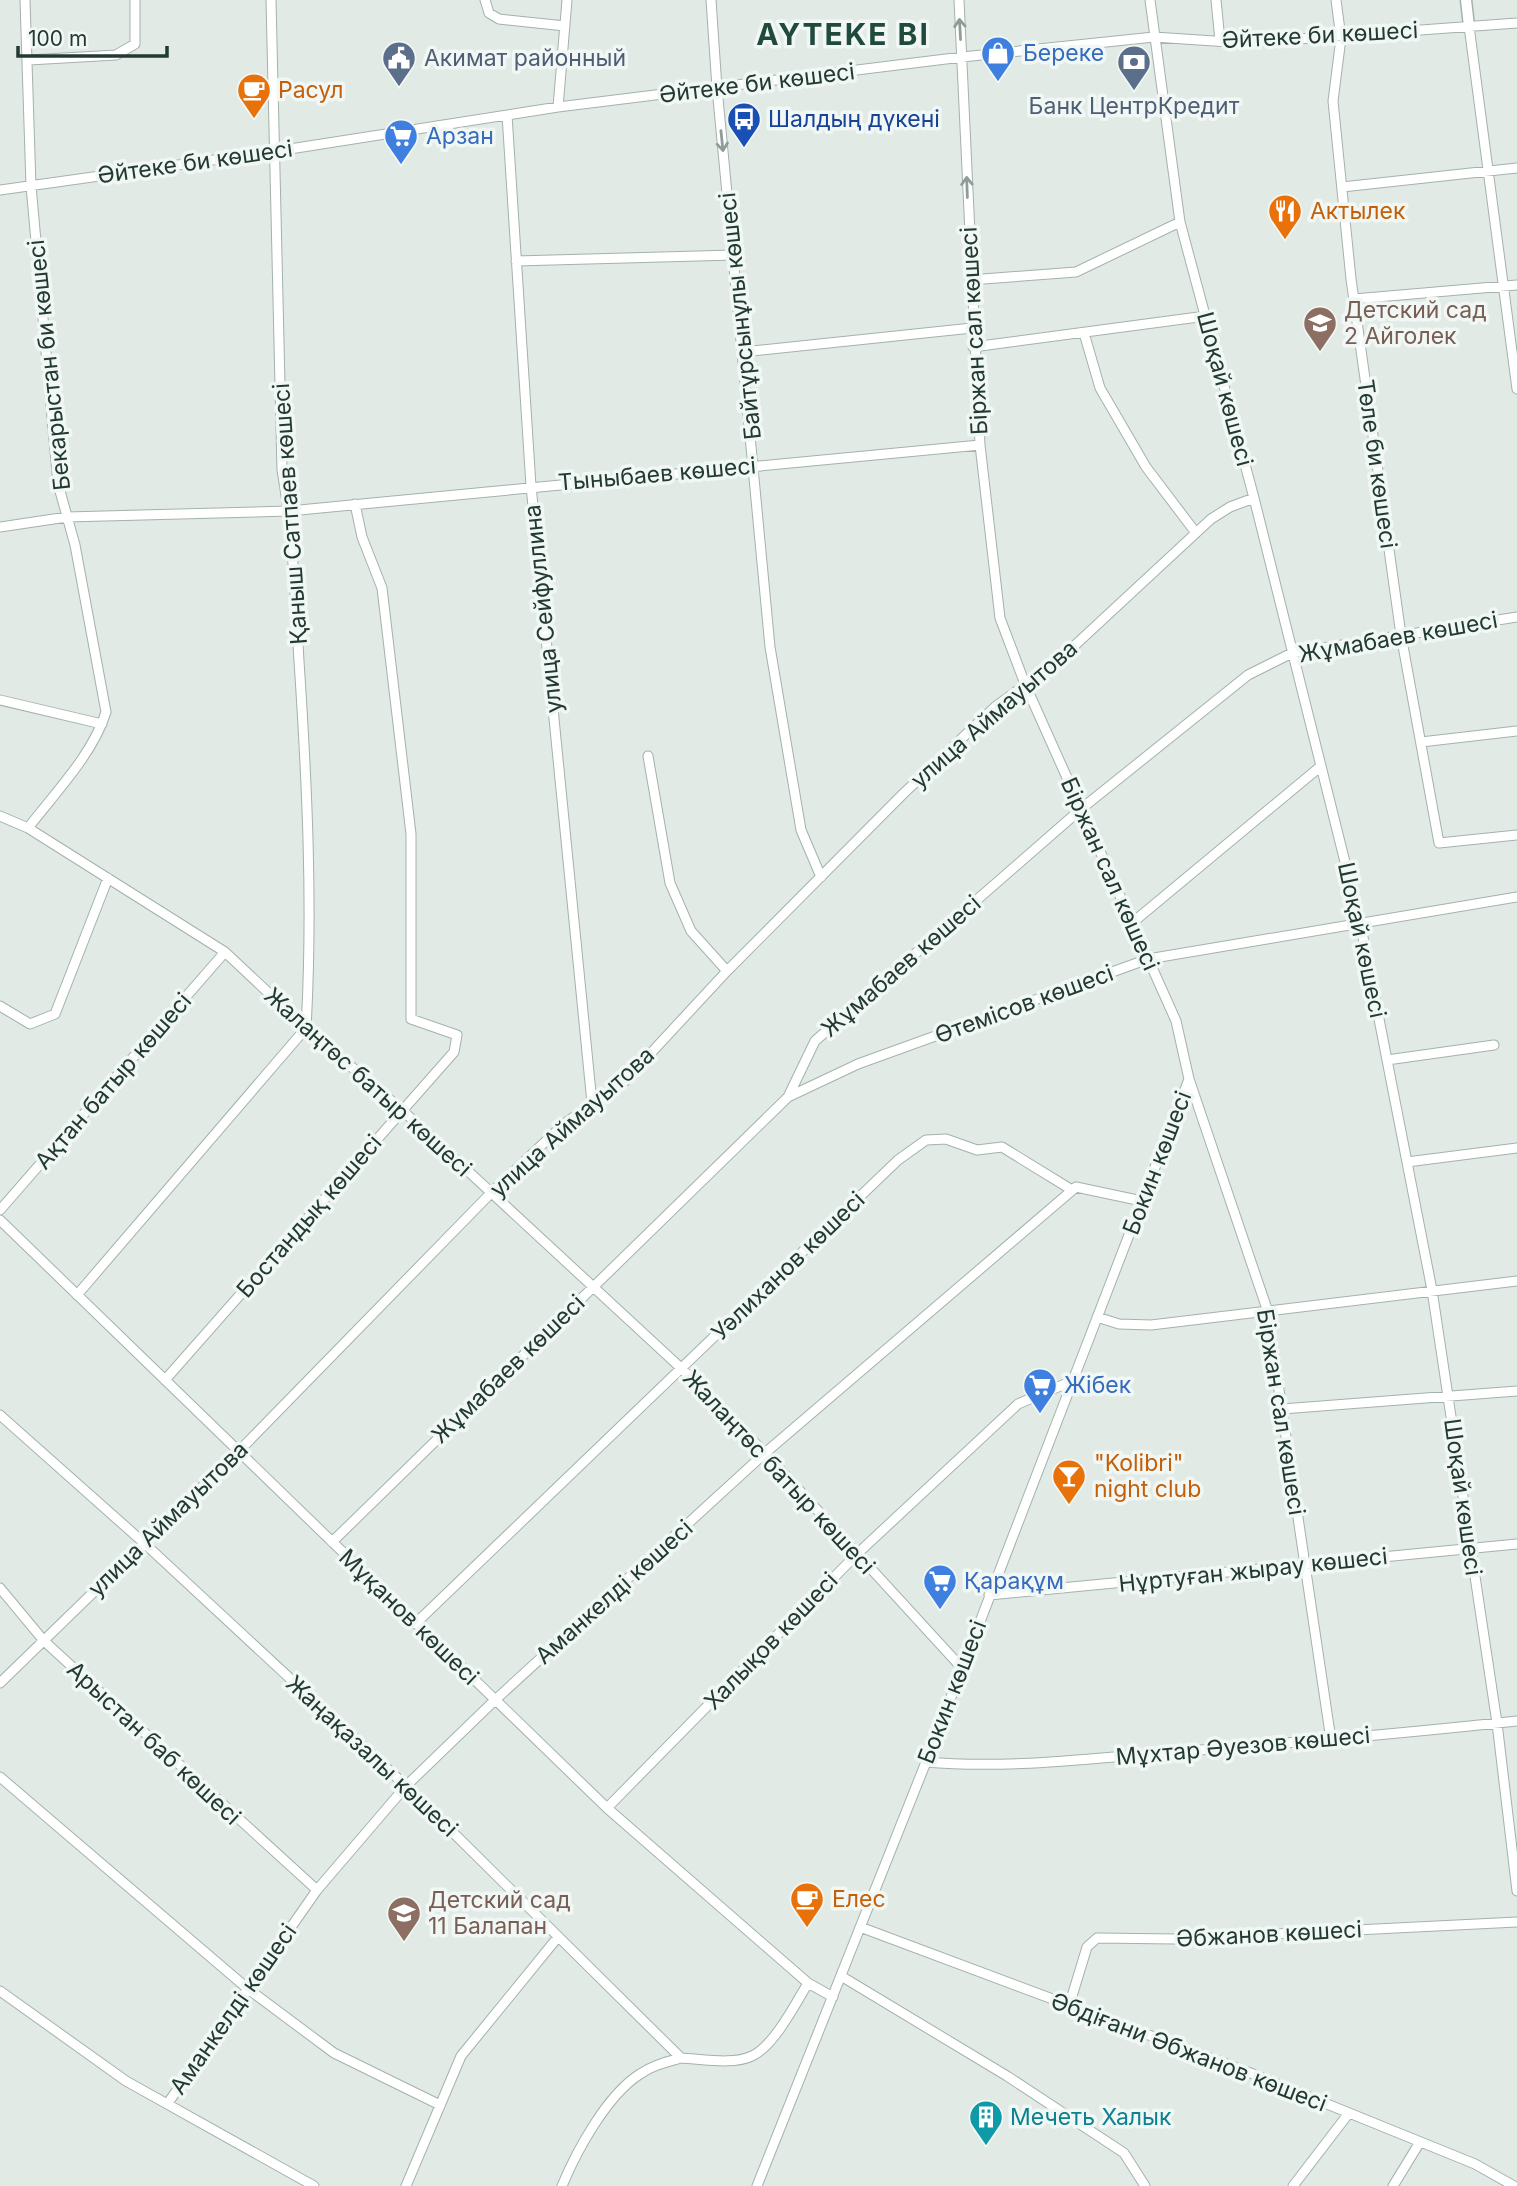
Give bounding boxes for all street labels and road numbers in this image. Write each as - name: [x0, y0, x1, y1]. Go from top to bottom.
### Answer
- street label: Әйтеке би көшесі: [1221, 16, 1419, 54]
- street label: Әйтеке би көшесі: [658, 57, 856, 109]
- street label: Әйтеке би көшесі: [96, 134, 294, 190]
- street label: Байтұрсынұлы көшесі: [713, 191, 767, 441]
- street label: Біржан сал көшесі: [955, 226, 993, 436]
- street label: Бекарыстан би көшесі: [22, 238, 76, 492]
- street label: Шоқай көшесі: [1191, 309, 1259, 469]
- street label: Төле би көшесі: [1351, 378, 1403, 550]
- street label: Қаныш Сатпаев көшесі: [267, 382, 313, 646]
- street label: Тыныбаев көшесі: [557, 451, 757, 497]
- street label: улица Сейфуллина: [518, 503, 568, 715]
- street label: Жұмабаев көшесі: [1296, 606, 1500, 668]
- street label: улица Аймауытова: [905, 634, 1083, 794]
- street label: Біржан сал көшесі: [1055, 773, 1165, 975]
- street label: Шоқай көшесі: [1332, 860, 1392, 1020]
- street label: Жұмабаев көшесі: [816, 889, 986, 1043]
- street label: Өтемісов көшесі: [931, 959, 1117, 1049]
- street label: Жалаңтөс батыр көшесі: [259, 982, 477, 1182]
- street label: Ақтан батыр көшесі: [29, 987, 197, 1175]
- street label: улица Аймауытова: [484, 1041, 660, 1203]
- street label: Бокин көшесі: [1117, 1087, 1197, 1239]
- street label: Бостандық көшесі: [231, 1129, 387, 1303]
- street label: Уәлиханов көшесі: [706, 1186, 870, 1346]
- street label: Жұмабаев көшесі: [426, 1289, 590, 1449]
- street label: Біржан сал көшесі: [1251, 1307, 1311, 1517]
- street label: Жалаңтөс батыр көшесі: [677, 1364, 881, 1580]
- street label: Шоқай көшесі: [1438, 1417, 1488, 1577]
- street label: улица Аймауытова: [82, 1435, 254, 1603]
- street label: Аманкелді көшесі: [530, 1514, 698, 1670]
- street label: Нұртуған жырау көшесі: [1117, 1542, 1389, 1598]
- street label: Мұқанов көшесі: [333, 1543, 485, 1691]
- street label: Халықов көшесі: [698, 1567, 844, 1715]
- street label: Бокин көшесі: [912, 1616, 992, 1768]
- street label: Арыстан баб көшесі: [61, 1655, 247, 1831]
- street label: Жаңақазалы көшесі: [280, 1669, 464, 1843]
- street label: Мұхтар Әуезов көшесі: [1115, 1721, 1371, 1771]
- street label: Әбжанов көшесі: [1175, 1915, 1363, 1953]
- street label: Аманкелді көшесі: [164, 1918, 302, 2100]
- street label: Әбдіғани Әбжанов көшесі: [1047, 1986, 1331, 2118]

